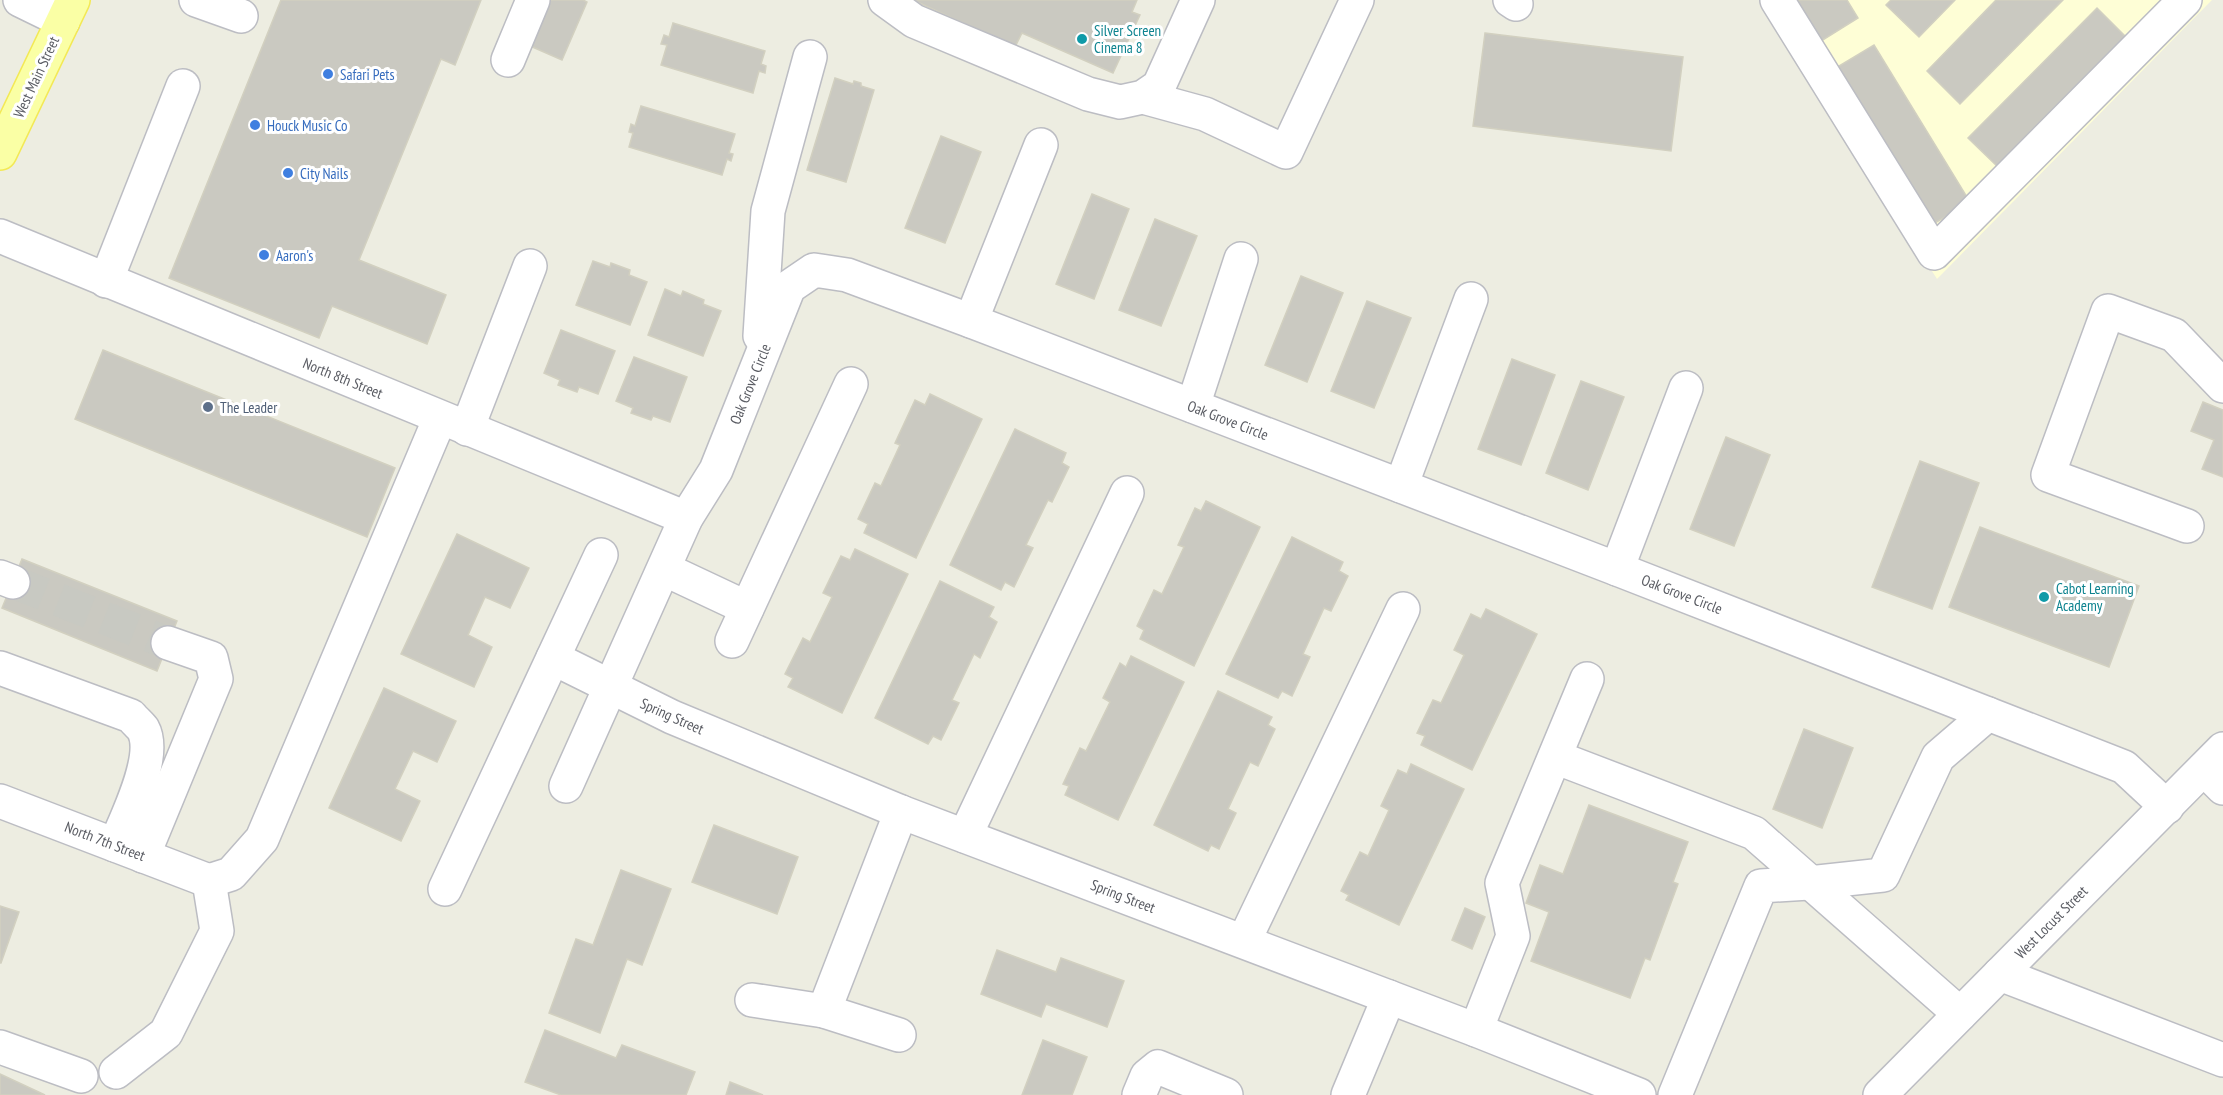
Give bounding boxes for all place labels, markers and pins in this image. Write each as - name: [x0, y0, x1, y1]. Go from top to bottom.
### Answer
- place label: Silver Screen Cinema 8: [1094, 21, 1161, 57]
- marker: Silver Screen Cinema 8: [1075, 32, 1089, 46]
- place label: Safari Pets: [340, 65, 395, 84]
- marker: Safari Pets: [321, 67, 335, 81]
- place label: Houck Music Co: [267, 116, 348, 135]
- marker: Houck Music Co: [248, 118, 262, 132]
- place label: City Nails: [300, 164, 348, 183]
- marker: City Nails: [281, 166, 295, 180]
- place label: Aaron's: [276, 246, 313, 265]
- marker: Aaron's: [257, 248, 271, 262]
- place label: The Leader: [220, 398, 278, 417]
- marker: The Leader: [201, 400, 215, 414]
- place label: Cabot Learning Academy: [2056, 579, 2134, 615]
- marker: Cabot Learning Academy: [2037, 590, 2051, 604]

